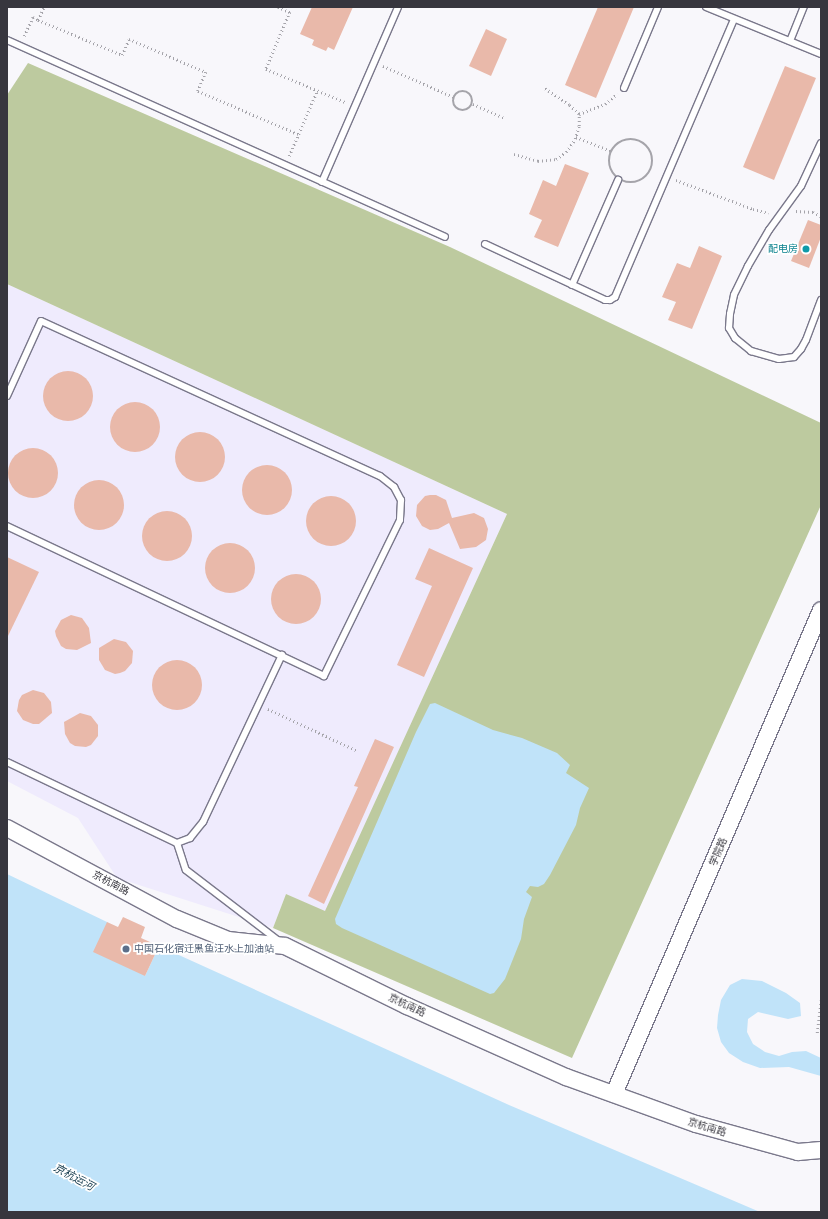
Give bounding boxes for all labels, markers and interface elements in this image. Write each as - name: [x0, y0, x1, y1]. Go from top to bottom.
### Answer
- place label: 配电房: [768, 243, 798, 255]
- marker: 配电房: [801, 244, 811, 254]
- street label: 学院路: [707, 836, 729, 868]
- street label: 京杭南路: [91, 868, 131, 898]
- place label: 中国石化宿迁黑鱼汪水上加油站: [134, 943, 274, 955]
- marker: 中国石化宿迁黑鱼汪水上加油站: [121, 944, 131, 954]
- street label: 京杭南路: [386, 991, 428, 1019]
- street label: 京杭南路: [686, 1115, 728, 1139]
- water label: 京杭运河: [51, 1161, 97, 1193]

